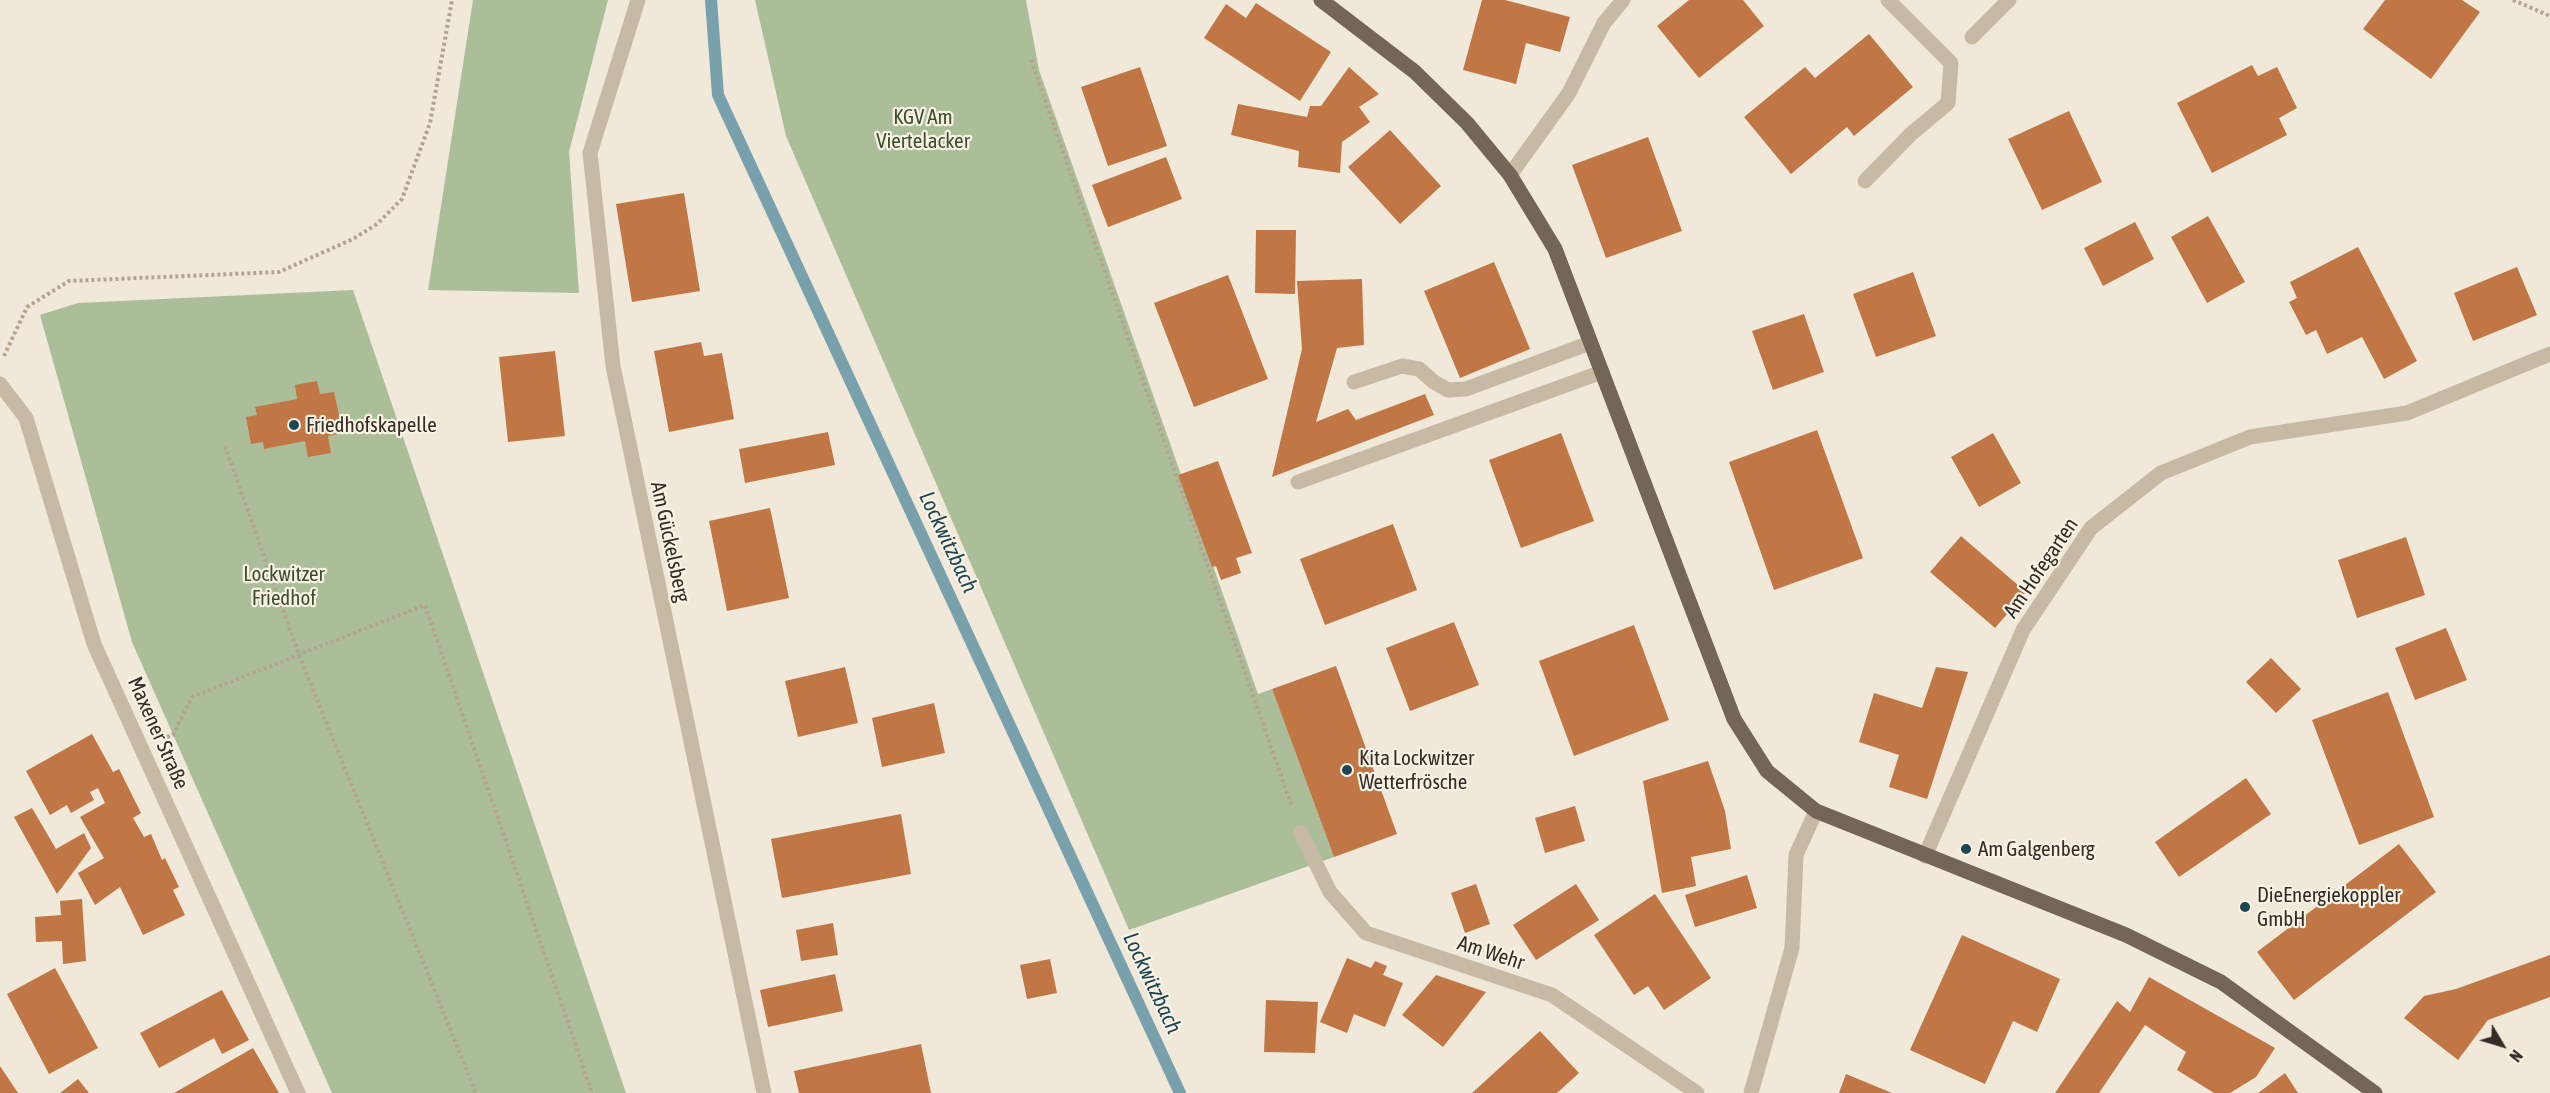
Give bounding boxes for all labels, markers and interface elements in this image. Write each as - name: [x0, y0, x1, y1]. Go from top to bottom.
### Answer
- park label: KGV Am Viertelacker: [876, 104, 970, 154]
- place label: Friedhofskapelle: [306, 412, 437, 438]
- marker: Friedhofskapelle: [287, 418, 301, 432]
- street label: Am Gückelsberg: [645, 479, 695, 605]
- water label: Lockwitzbach: [913, 487, 983, 597]
- street label: Am Hofegarten: [1998, 513, 2084, 623]
- park label: Lockwitzer Friedhof: [243, 561, 325, 611]
- street label: Maxener Straße: [122, 673, 194, 793]
- place label: Kita Lockwitzer Wetterfrösche: [1359, 745, 1474, 795]
- marker: Kita Lockwitzer Wetterfrösche: [1340, 763, 1354, 777]
- place label: Am Galgenberg: [1978, 836, 2095, 862]
- marker: Am Galgenberg: [1959, 842, 1973, 856]
- place label: DieEnergiekoppler GmbH: [2257, 882, 2400, 932]
- marker: DieEnergiekoppler GmbH: [2238, 900, 2252, 914]
- water label: Lockwitzbach: [1117, 928, 1187, 1038]
- street label: Am Wehr: [1454, 930, 1528, 976]
- north arrow: [2472, 1015, 2532, 1075]
- text: N: [2506, 1047, 2526, 1065]

